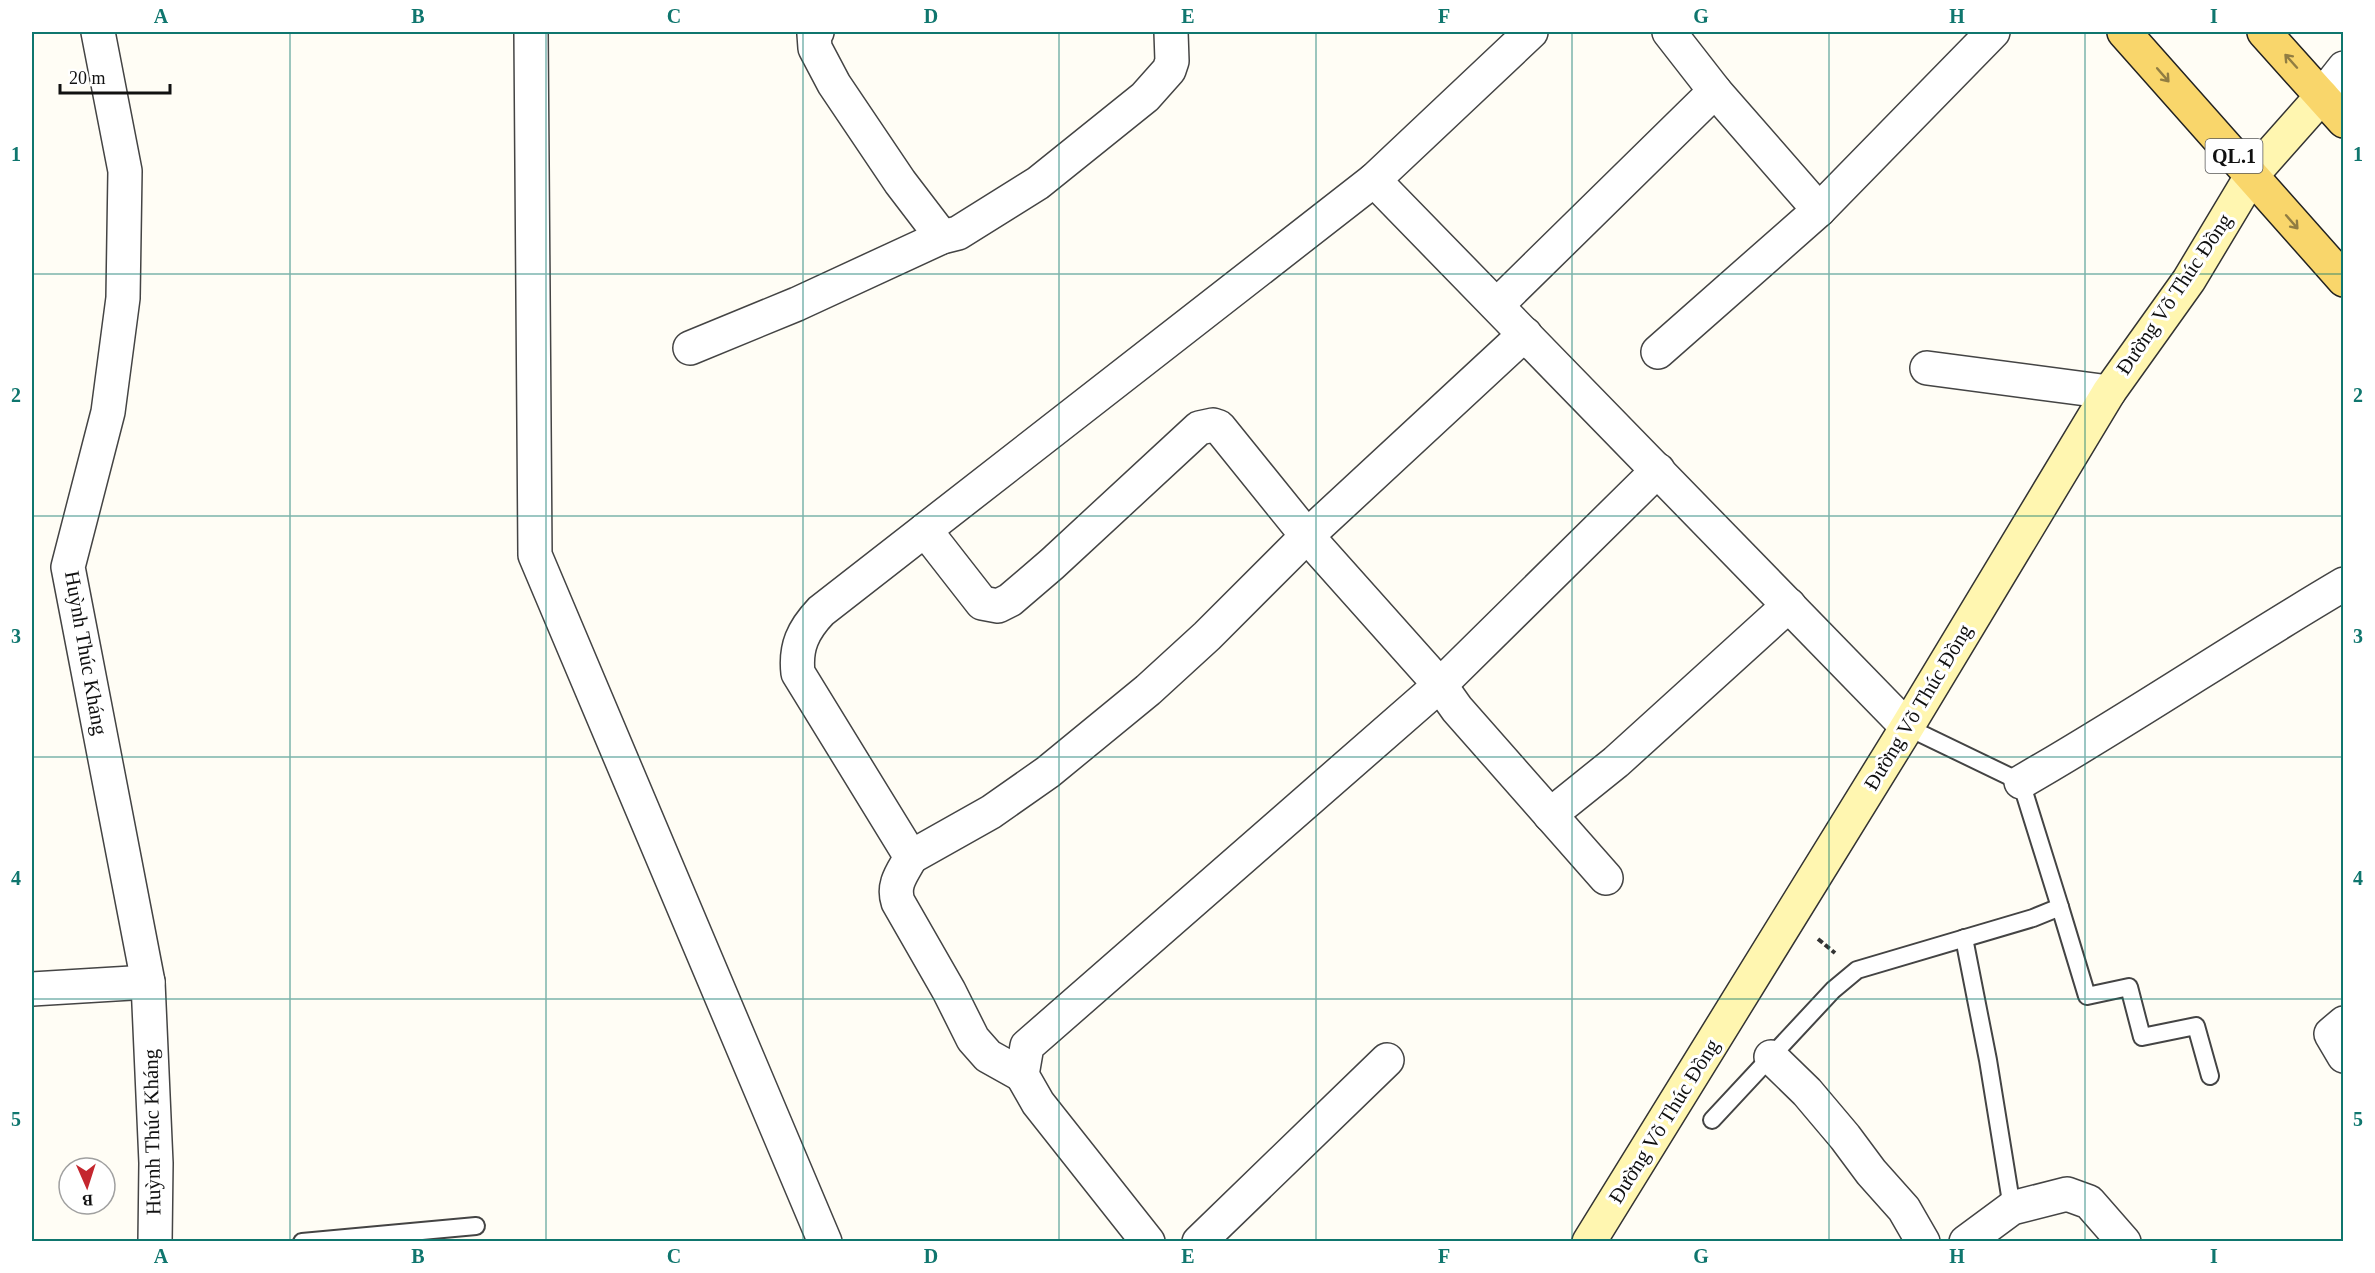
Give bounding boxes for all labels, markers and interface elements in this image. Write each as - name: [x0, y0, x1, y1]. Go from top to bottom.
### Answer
- text: A: [154, 5, 169, 27]
- text: B: [411, 5, 425, 27]
- text: C: [667, 5, 681, 27]
- text: D: [924, 5, 938, 27]
- text: E: [1181, 5, 1195, 27]
- text: F: [1438, 5, 1450, 27]
- text: G: [1693, 5, 1709, 27]
- text: H: [1949, 5, 1965, 27]
- text: I: [2210, 5, 2218, 27]
- one-way arrow: [2284, 54, 2298, 69]
- scale bar: [60, 57, 170, 95]
- one-way arrow: [2156, 67, 2170, 82]
- text: 20 m: [69, 68, 106, 88]
- road number: QL.1: [2206, 139, 2262, 173]
- text: 1: [11, 143, 21, 165]
- text: 1: [2353, 143, 2363, 165]
- street label: Đường Võ Thúc Đồng: [2111, 208, 2237, 379]
- one-way arrow: [2285, 214, 2299, 229]
- text: 2: [11, 384, 21, 406]
- text: 2: [2353, 384, 2363, 406]
- street label: Huỳnh Thúc Kháng: [60, 569, 112, 738]
- street label: Đường Võ Thúc Đồng: [1859, 619, 1977, 794]
- text: 3: [11, 625, 21, 647]
- text: 3: [2353, 625, 2363, 647]
- text: 4: [11, 867, 21, 889]
- text: 4: [2353, 867, 2363, 889]
- street label: Đường Võ Thúc Đồng: [1604, 1034, 1725, 1208]
- street label: Huỳnh Thúc Kháng: [139, 1048, 165, 1215]
- text: 5: [11, 1108, 21, 1130]
- text: 5: [2353, 1108, 2363, 1130]
- north arrow: [57, 1156, 117, 1216]
- text: B: [82, 1192, 94, 1209]
- text: A: [154, 1245, 169, 1267]
- text: B: [411, 1245, 425, 1267]
- text: C: [667, 1245, 681, 1267]
- text: D: [924, 1245, 938, 1267]
- text: E: [1181, 1245, 1195, 1267]
- text: F: [1438, 1245, 1450, 1267]
- text: G: [1693, 1245, 1709, 1267]
- text: H: [1949, 1245, 1965, 1267]
- text: I: [2210, 1245, 2218, 1267]

